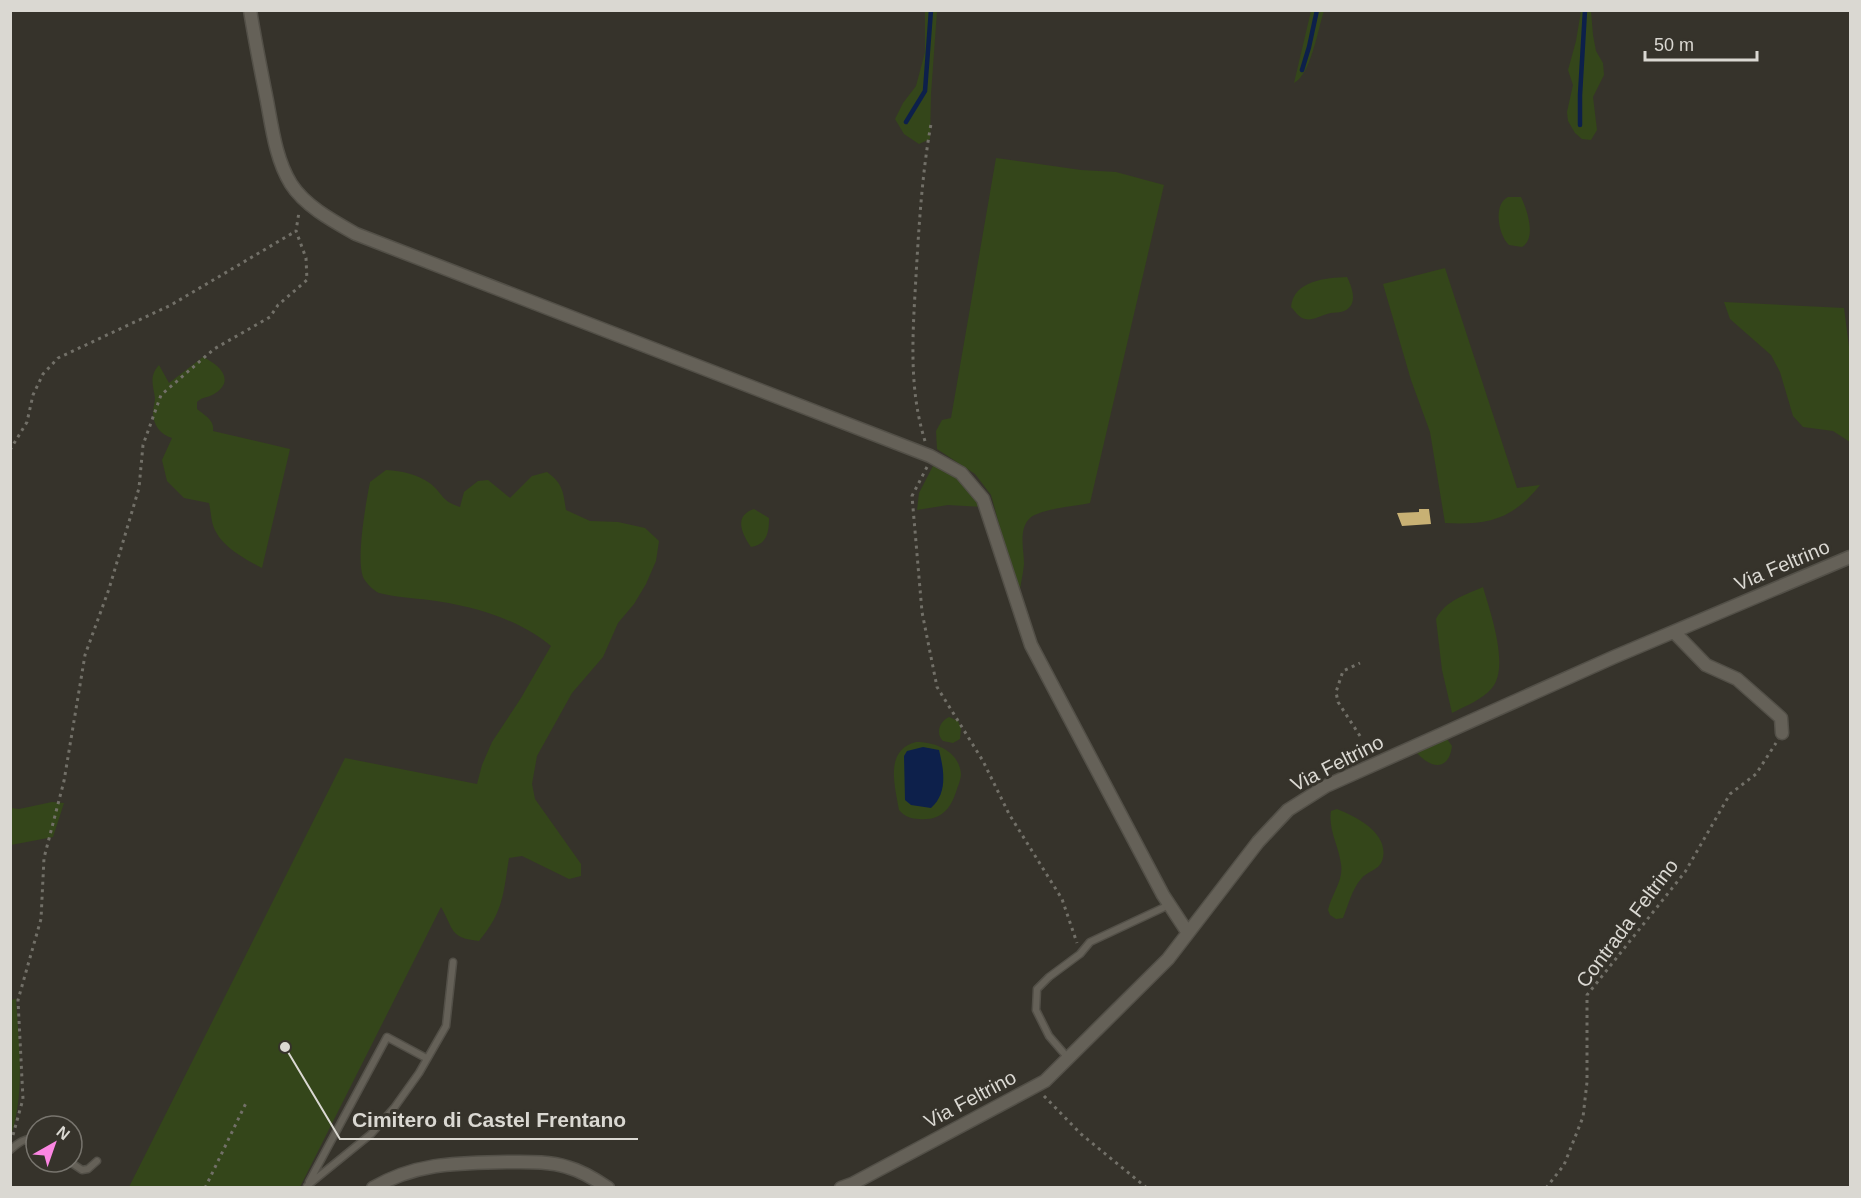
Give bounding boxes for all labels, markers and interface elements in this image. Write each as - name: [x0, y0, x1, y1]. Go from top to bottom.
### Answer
- scale bar: [1645, 24, 1758, 62]
- text: 50 m: [1654, 35, 1694, 55]
- street label: Via Feltrino: [1731, 535, 1833, 595]
- street label: Via Feltrino: [1287, 730, 1387, 796]
- street label: Contrada Feltrino: [1572, 855, 1682, 991]
- street label: Via Feltrino: [920, 1066, 1020, 1132]
- callout: Cimitero di Castel Frentano: [340, 1100, 638, 1139]
- text: Cimitero di Castel Frentano: [352, 1108, 626, 1131]
- north arrow: [24, 1114, 84, 1174]
- text: N: [53, 1123, 73, 1143]

